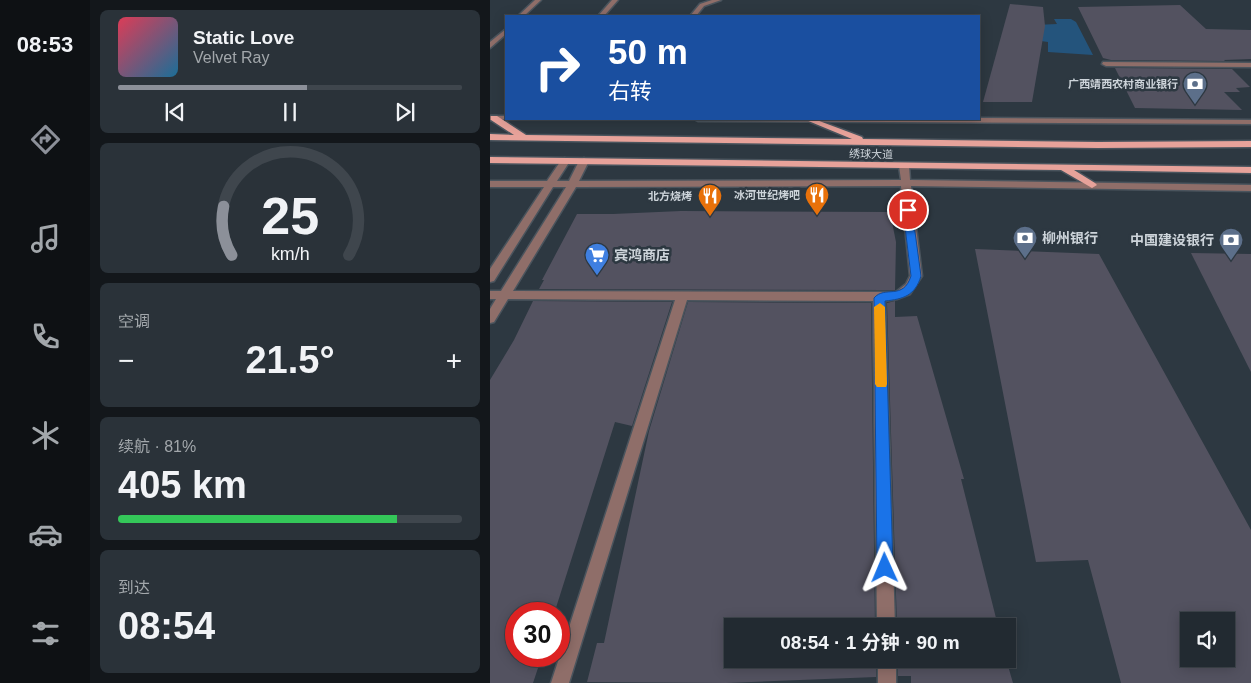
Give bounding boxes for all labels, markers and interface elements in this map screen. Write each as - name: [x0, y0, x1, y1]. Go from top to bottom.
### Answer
- text: Static Love: [193, 27, 294, 48]
- text: 08:53: [17, 32, 73, 57]
- text: 50 m: [608, 32, 688, 71]
- icon: right: [525, 35, 590, 100]
- text: Velvet Ray: [193, 49, 269, 66]
- bank icon: 广西靖西农村商业银行: [1182, 71, 1208, 105]
- place label: 广西靖西农村商业银行: [1068, 78, 1178, 90]
- text: 右转: [608, 79, 652, 104]
- icon: previous: [161, 98, 189, 126]
- icon: pause: [276, 98, 304, 126]
- icon: next: [391, 98, 419, 126]
- icon: directions: [28, 122, 63, 157]
- street label: 绣球大道: [849, 148, 893, 160]
- restaurant icon: 冰河世纪烤吧: [804, 182, 830, 216]
- restaurant icon: 北方烧烤: [697, 183, 723, 217]
- text: 25: [261, 187, 319, 245]
- place label: 冰河世纪烤吧: [734, 189, 800, 201]
- pin: [887, 189, 929, 231]
- place label: 北方烧烤: [648, 190, 692, 202]
- icon: arrive: [894, 196, 922, 224]
- icon: music: [28, 221, 63, 256]
- bank icon: 柳州银行: [1012, 225, 1038, 259]
- bank icon: 中国建设银行: [1218, 227, 1244, 261]
- place label: 柳州银行: [1042, 230, 1098, 246]
- place label: 中国建设银行: [1130, 232, 1214, 248]
- supermarket icon: 宾鸿商店: [584, 242, 610, 276]
- text: km/h: [271, 244, 309, 264]
- place label: 宾鸿商店: [614, 247, 670, 263]
- text: 空调: [118, 313, 150, 330]
- icon: phone: [28, 319, 63, 354]
- text: 21.5°: [245, 339, 335, 381]
- text: −: [118, 345, 134, 376]
- text: +: [446, 345, 462, 376]
- icon: climate: [28, 418, 63, 453]
- text: 续航 · 81%: [118, 438, 196, 455]
- text: 405 km: [118, 464, 247, 506]
- icon: car: [28, 517, 63, 552]
- position arrow: [858, 541, 910, 593]
- text: 到达: [118, 579, 150, 596]
- speed limit sign: 30: [505, 602, 570, 667]
- text: 08:54: [118, 605, 215, 647]
- map controls: [1180, 612, 1235, 667]
- button: sound: [1180, 612, 1235, 667]
- icon: filters: [28, 616, 63, 651]
- text: 08:54 · 1 分钟 · 90 m: [780, 632, 960, 653]

